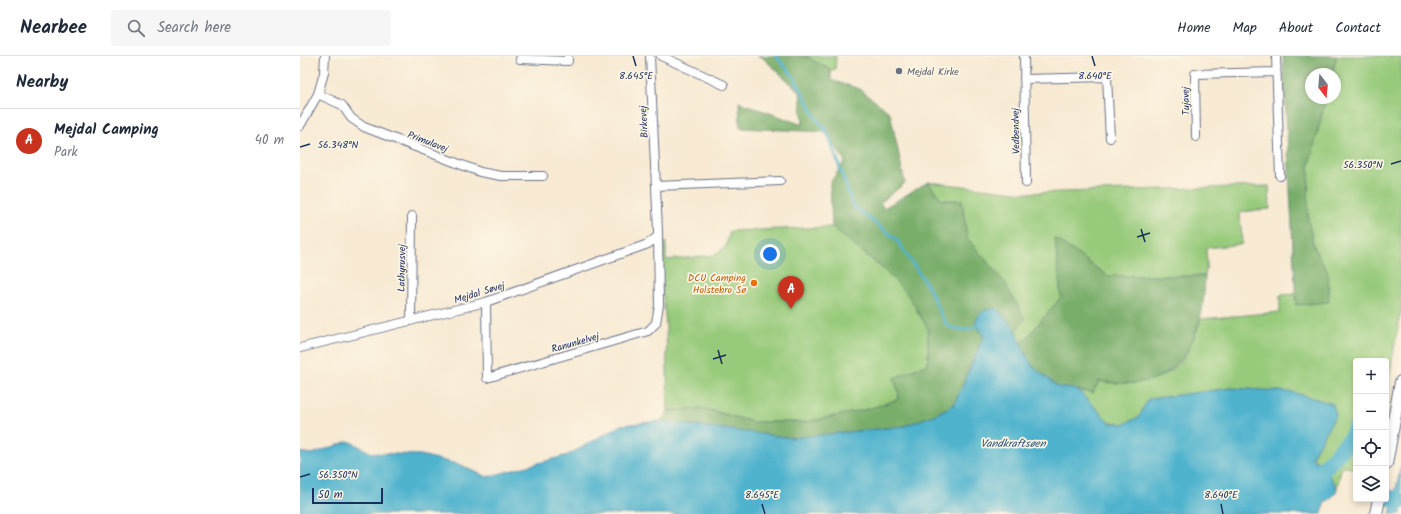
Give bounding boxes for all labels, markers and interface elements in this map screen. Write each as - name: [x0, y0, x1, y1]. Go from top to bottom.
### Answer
- search box: [111, 10, 391, 46]
- text: Nearbee: [20, 13, 87, 43]
- text: Search here: [157, 16, 231, 40]
- icon: search: [125, 17, 147, 39]
- text: Home: [1177, 17, 1211, 39]
- text: Map: [1233, 17, 1257, 39]
- text: About: [1279, 17, 1313, 39]
- text: Contact: [1335, 17, 1381, 39]
- place label: Mejdal Kirke: [907, 64, 959, 80]
- marker: Mejdal Kirke: [894, 66, 904, 76]
- text: 8.645°E: [619, 68, 654, 84]
- text: 8.640°E: [1078, 68, 1113, 84]
- north arrow: [1305, 68, 1341, 104]
- text: Nearby: [16, 69, 68, 96]
- street label: Tujavej: [1178, 86, 1194, 115]
- street label: Birkevej: [635, 105, 653, 139]
- street label: Vedbendvej: [1008, 107, 1024, 154]
- text: Mejdal Camping: [54, 118, 159, 142]
- street label: Primulavej: [405, 127, 451, 157]
- text: A: [25, 130, 33, 151]
- text: 40 m: [255, 130, 284, 151]
- text: 56.348°N: [318, 137, 359, 153]
- text: Park: [54, 142, 78, 163]
- text: 56.350°N: [1343, 157, 1383, 173]
- street label: Lathyrusvej: [394, 244, 410, 292]
- your location: [760, 244, 780, 264]
- place label: DCU Camping Holstebro Sø: [688, 270, 746, 298]
- pin: A: [778, 276, 804, 309]
- street label: Mejdal Søvej: [452, 278, 507, 308]
- marker: DCU Camping Holstebro Sø: [749, 278, 759, 288]
- street label: Ranunkelvej: [550, 328, 601, 357]
- map controls: [1353, 358, 1389, 502]
- button: +: [1353, 358, 1389, 394]
- button: −: [1353, 394, 1389, 430]
- button: locate: [1353, 430, 1389, 466]
- water label: Vandkraftsøen: [980, 435, 1047, 453]
- button: layers: [1353, 466, 1389, 502]
- text: 56.350°N: [318, 467, 358, 483]
- scale bar: [312, 486, 383, 505]
- text: 50 m: [318, 486, 343, 504]
- text: 8.645°E: [745, 487, 780, 503]
- text: 8.640°E: [1204, 487, 1239, 503]

